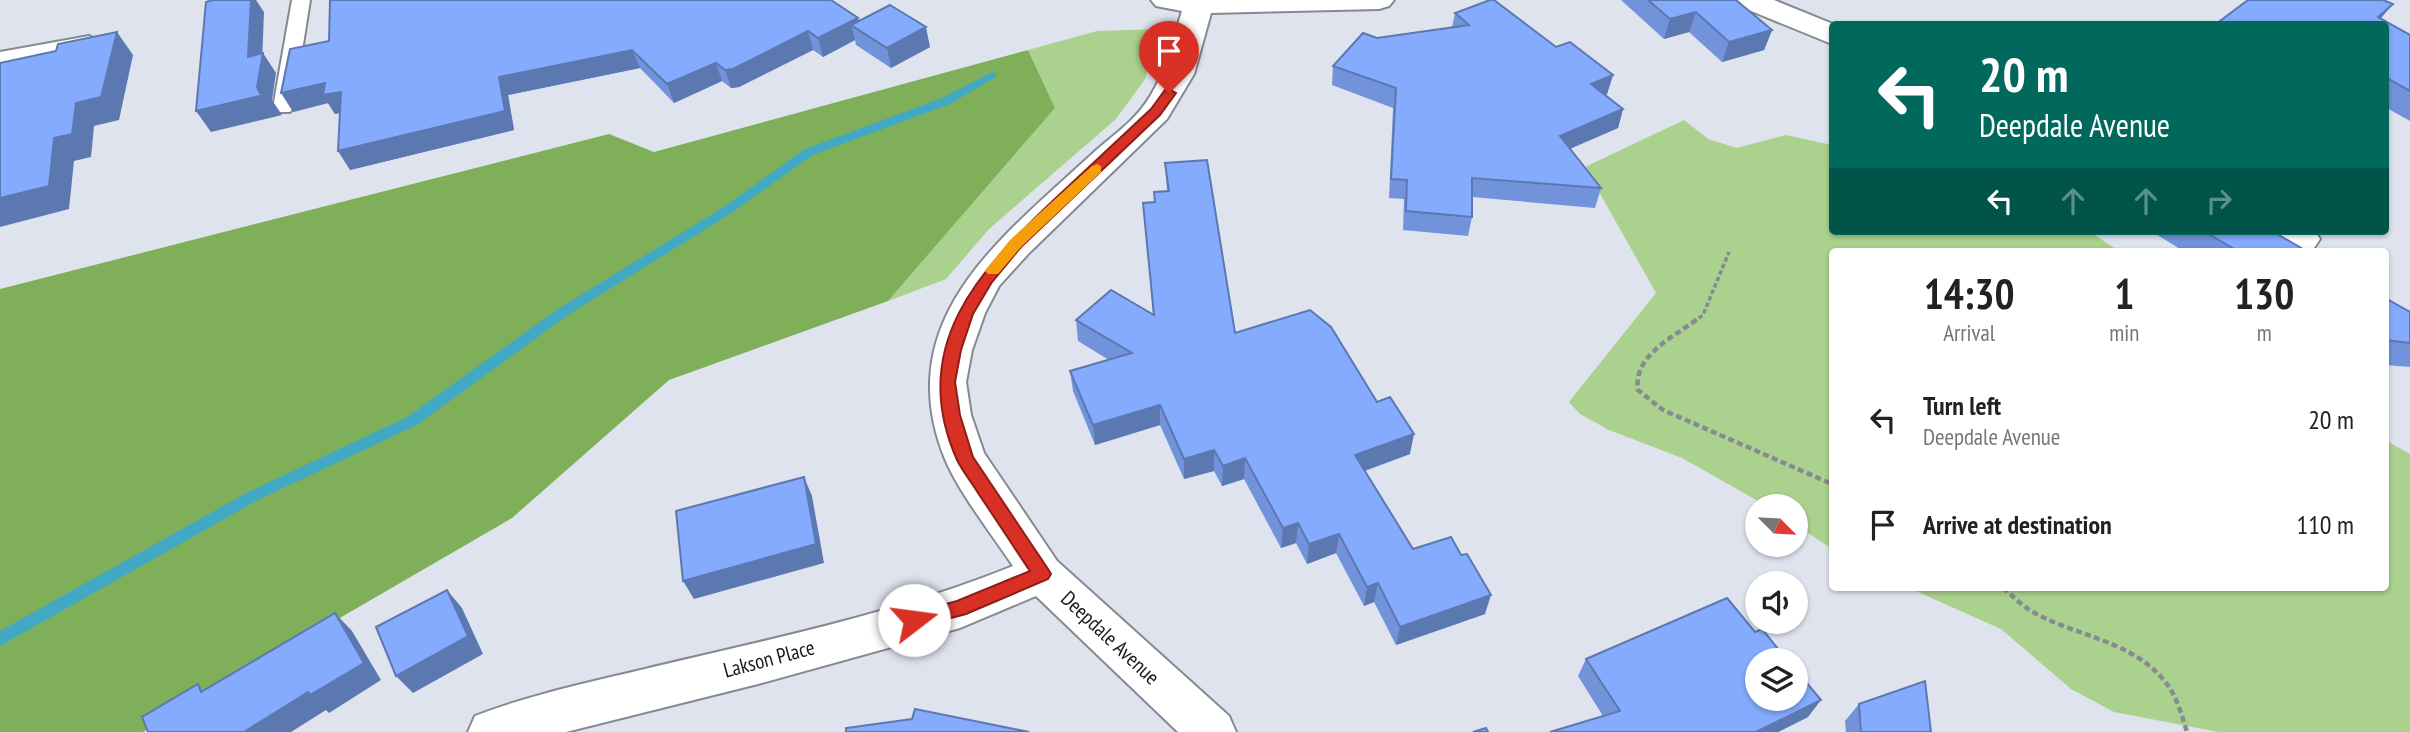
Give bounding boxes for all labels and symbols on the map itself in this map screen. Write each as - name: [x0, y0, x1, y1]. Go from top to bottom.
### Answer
- pin: [1139, 21, 1199, 93]
- north arrow: [1745, 494, 1808, 556]
- position arrow: [877, 583, 951, 657]
- street label: Deepdale Avenue: [1055, 585, 1165, 690]
- street label: Lakson Place: [720, 633, 817, 684]

